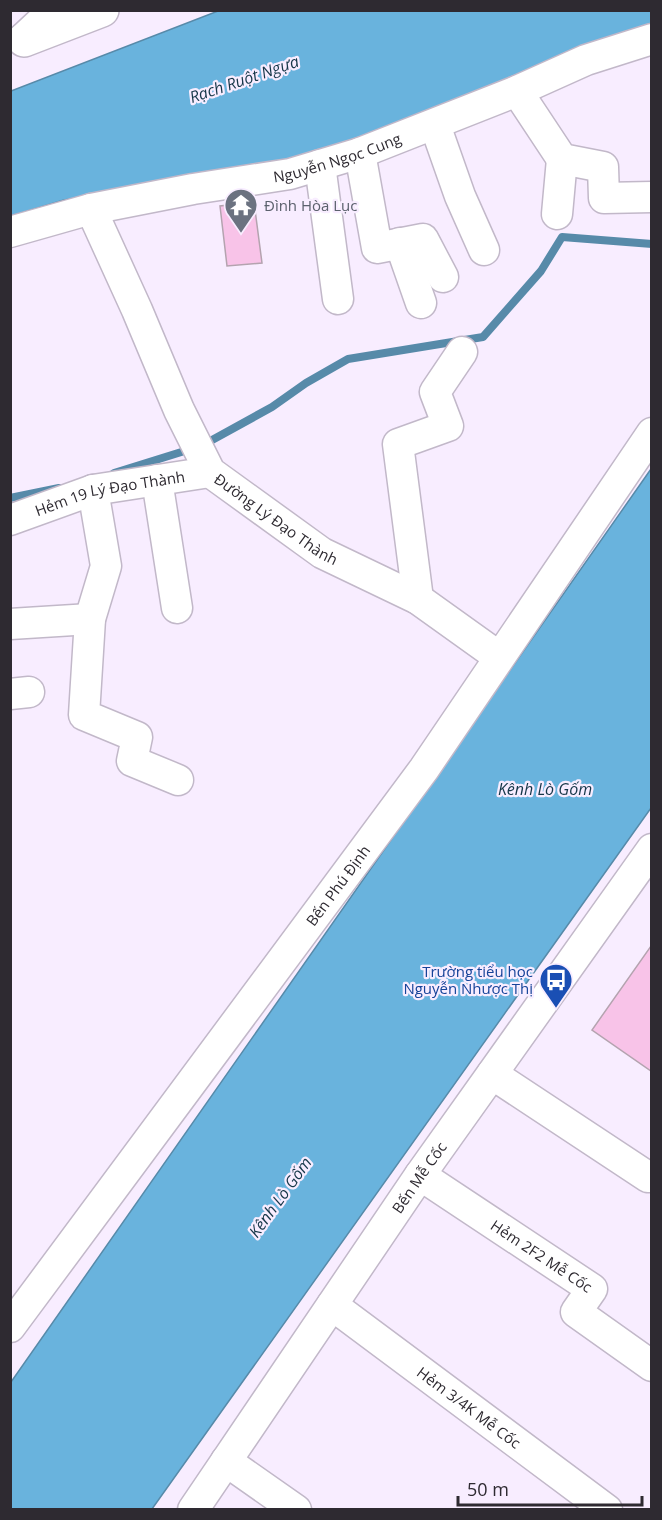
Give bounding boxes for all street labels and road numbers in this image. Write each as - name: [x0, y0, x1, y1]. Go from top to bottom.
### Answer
- street label: Nguyễn Ngọc Cung: [272, 128, 404, 186]
- street label: Hẻm 19 Lý Đạo Thành: [32, 466, 186, 520]
- street label: Đường Lý Đạo Thành: [210, 468, 341, 569]
- street label: Bến Phú Định: [301, 841, 374, 930]
- street label: Bến Mễ Cốc: [387, 1138, 451, 1217]
- street label: Hẻm 2F2 Mễ Cốc: [487, 1215, 596, 1296]
- street label: Hẻm 3/4K Mễ Cốc: [413, 1362, 525, 1452]

